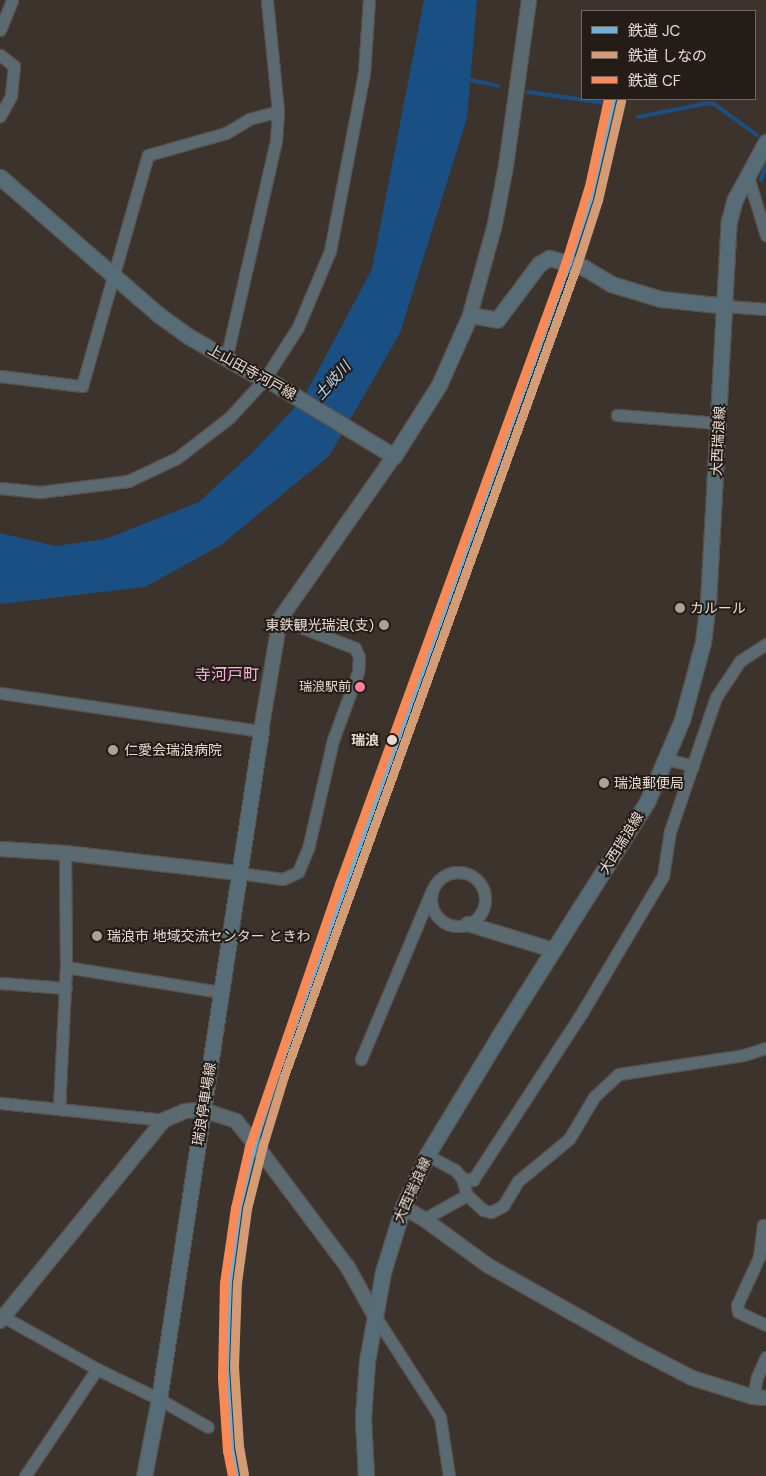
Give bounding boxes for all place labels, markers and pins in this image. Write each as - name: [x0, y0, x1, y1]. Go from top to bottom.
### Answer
- place label: カルール: [690, 600, 746, 616]
- marker: カルール: [674, 602, 686, 614]
- place label: 東鉄観光瑞浪(支): [266, 617, 374, 633]
- marker: 東鉄観光瑞浪(支): [378, 619, 390, 631]
- place label: 瑞浪駅前: [299, 679, 351, 695]
- marker: 瑞浪駅前: [355, 682, 365, 692]
- marker: 瑞浪: [383, 731, 401, 749]
- place label: 瑞浪: [351, 732, 379, 748]
- place label: 仁愛会瑞浪病院: [124, 742, 222, 758]
- marker: 仁愛会瑞浪病院: [106, 743, 120, 757]
- place label: 瑞浪郵便局: [614, 775, 684, 791]
- marker: 瑞浪郵便局: [598, 777, 610, 789]
- place label: 瑞浪市 地域交流センター ときわ: [107, 928, 310, 944]
- marker: 瑞浪市 地域交流センター ときわ: [91, 930, 103, 942]

